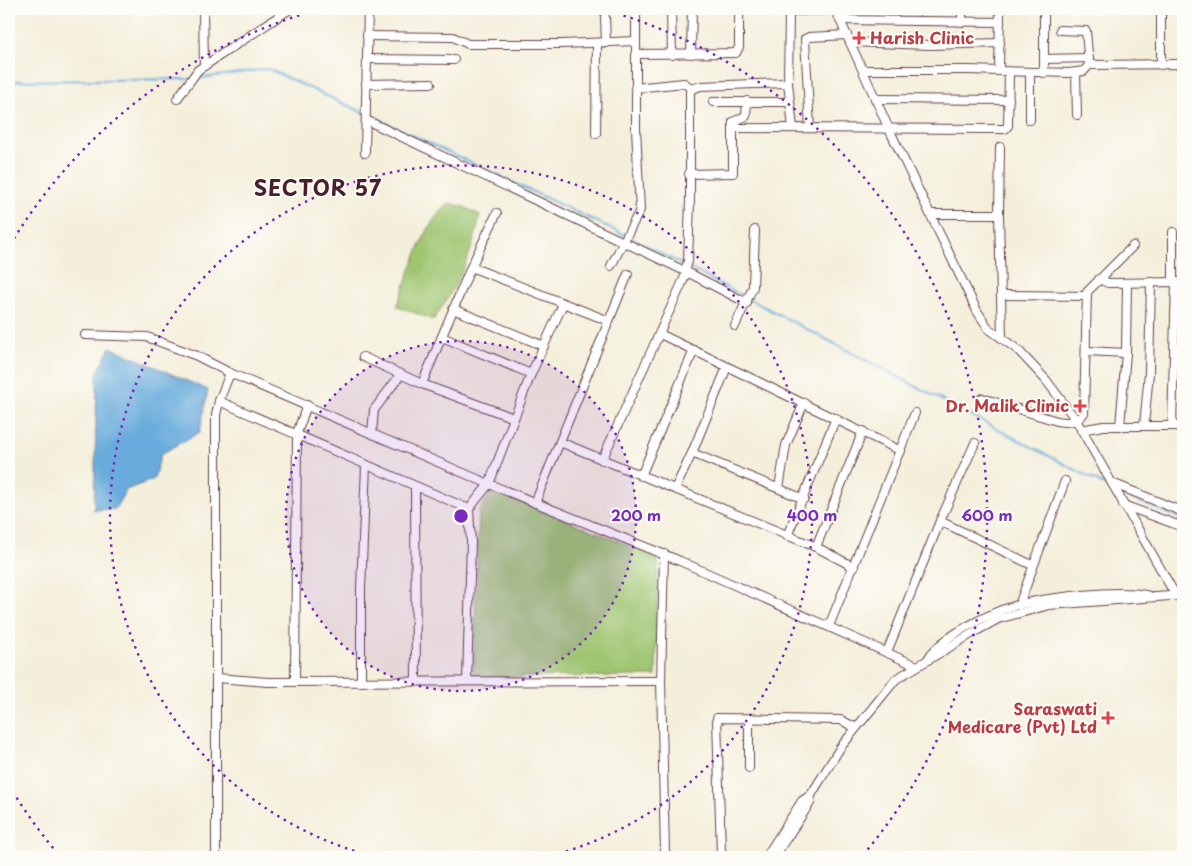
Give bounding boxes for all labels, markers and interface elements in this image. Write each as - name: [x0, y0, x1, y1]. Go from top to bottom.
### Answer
- place label: Harish Clinic: [870, 25, 974, 49]
- marker: Harish Clinic: [852, 31, 866, 45]
- district label: SECTOR 57: [254, 171, 382, 203]
- place label: Dr. Malik Clinic: [946, 393, 1069, 417]
- marker: Dr. Malik Clinic: [1073, 399, 1087, 413]
- text: 200 m: [611, 503, 661, 526]
- text: 400 m: [787, 503, 837, 526]
- text: 600 m: [961, 503, 1013, 526]
- centre of rings: [452, 507, 470, 525]
- place label: Saraswati Medicare (Pvt) Ltd: [948, 696, 1097, 738]
- marker: Saraswati Medicare (Pvt) Ltd: [1101, 711, 1115, 725]

